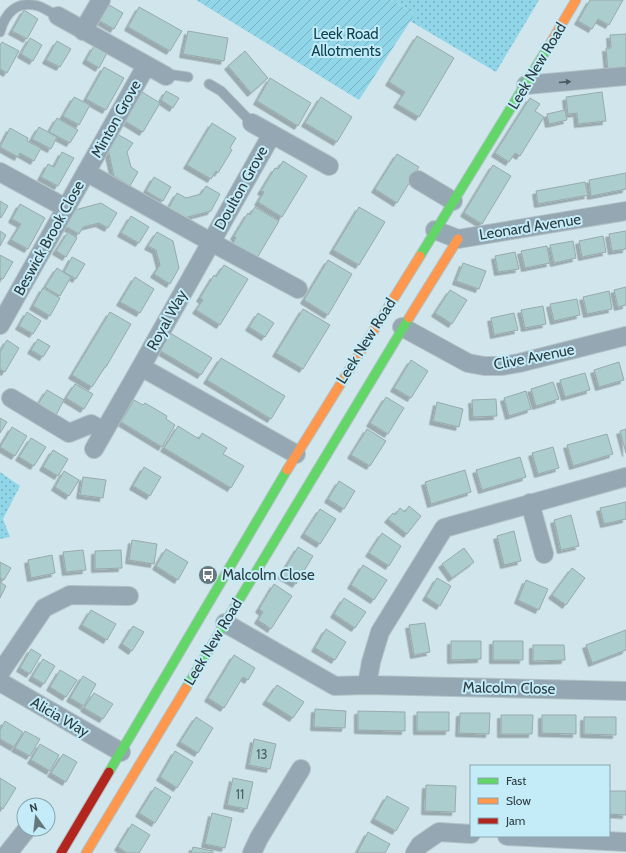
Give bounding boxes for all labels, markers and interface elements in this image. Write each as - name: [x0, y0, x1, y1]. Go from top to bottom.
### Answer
- street label: Leek New Road: [504, 20, 570, 112]
- park label: Leek Road Allotments: [311, 25, 381, 60]
- street label: Minton Grove: [87, 77, 145, 161]
- one-way arrow: [559, 78, 571, 85]
- street label: Doulton Grove: [211, 143, 272, 233]
- street label: Beswick Brook Close: [10, 177, 88, 299]
- street label: Leonard Avenue: [478, 210, 582, 244]
- street label: Royal Way: [143, 286, 191, 353]
- street label: Leek New Road: [332, 295, 400, 387]
- street label: Clive Avenue: [492, 340, 576, 374]
- bus stop icon: Malcolm Close: [197, 564, 219, 586]
- place label: Malcolm Close: [222, 566, 315, 584]
- street label: Leek New Road: [180, 596, 246, 688]
- street label: Malcolm Close: [463, 678, 556, 698]
- street label: Alicia Way: [28, 693, 93, 741]
- house number: 13: [256, 746, 268, 762]
- legend: [470, 765, 610, 837]
- text: Fast: [506, 773, 526, 788]
- house number: 11: [236, 786, 244, 802]
- text: Slow: [506, 793, 531, 808]
- north arrow: [16, 797, 56, 837]
- text: N: [28, 800, 39, 815]
- text: Jam: [505, 813, 525, 828]

